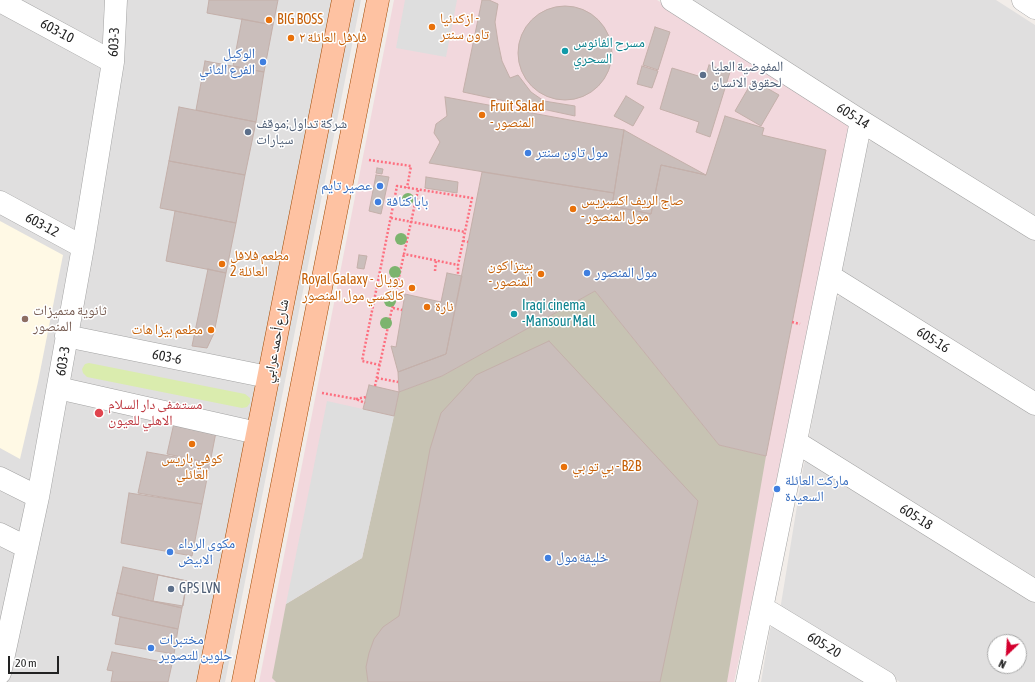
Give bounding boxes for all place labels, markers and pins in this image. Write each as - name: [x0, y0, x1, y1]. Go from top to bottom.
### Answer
- place label: ازكدنيا - تاون سنتر: [440, 11, 489, 44]
- place label: BIG BOSS: [277, 12, 323, 28]
- marker: BIG BOSS: [264, 15, 274, 25]
- marker: ازكدنيا - تاون سنتر: [427, 22, 437, 32]
- place label: فلافل العائلة ٢: [299, 30, 367, 46]
- marker: فلافل العائلة ٢: [286, 33, 296, 43]
- place label: مسرح الفانوس السحري: [573, 35, 645, 68]
- place label: الوكيل الفرع الثاني: [199, 46, 255, 78]
- marker: مسرح الفانوس السحري: [560, 46, 570, 56]
- marker: الوكيل الفرع الثاني: [258, 57, 268, 67]
- place label: المفوضية العليا لحقوق الانسان: [711, 59, 783, 92]
- marker: المفوضية العليا لحقوق الانسان: [698, 70, 708, 80]
- place label: Fruit Salad - المنصور: [490, 99, 545, 132]
- marker: Fruit Salad - المنصور: [477, 110, 487, 120]
- place label: شركة تداول;موقف سيارات: [256, 116, 347, 148]
- marker: شركة تداول;موقف سيارات: [243, 127, 253, 137]
- place label: مول تاون سنتر: [536, 145, 608, 161]
- marker: مول تاون سنتر: [523, 148, 533, 158]
- place label: عصير تايم: [321, 178, 372, 194]
- marker: عصير تايم: [375, 181, 385, 191]
- place label: صاج الريف اكسبريس - مول المنصور: [581, 193, 684, 226]
- place label: بابا كنافة: [386, 194, 428, 210]
- marker: بابا كنافة: [373, 197, 383, 207]
- marker: صاج الريف اكسبريس - مول المنصور: [568, 204, 578, 214]
- place label: مطعم فلافل العائلة 2: [230, 248, 289, 280]
- place label: بيتزا كون - المنصور: [488, 258, 533, 290]
- marker: مطعم فلافل العائلة 2: [217, 259, 227, 269]
- place label: مول المنصور: [595, 265, 657, 281]
- marker: مول المنصور: [582, 268, 592, 278]
- marker: بيتزا كون - المنصور: [536, 269, 546, 279]
- place label: Royal Galaxy - رويال كالكسي مول المنصور: [301, 272, 404, 304]
- marker: Royal Galaxy - رويال كالكسي مول المنصور: [407, 283, 417, 293]
- place label: Iraqi cinema -Mansour Mall: [522, 298, 596, 330]
- place label: نارة: [435, 299, 454, 315]
- marker: نارة: [422, 302, 432, 312]
- place label: ثانوية متميزات المنصور: [33, 303, 107, 336]
- marker: Iraqi cinema -Mansour Mall: [509, 309, 519, 319]
- marker: ثانوية متميزات المنصور: [20, 314, 30, 324]
- place label: مطعم بيزا هات: [131, 322, 203, 338]
- marker: مطعم بيزا هات: [206, 325, 216, 335]
- place label: مستشفى دار السلام الاهلي للعيون: [108, 397, 202, 430]
- marker: مستشفى دار السلام الاهلي للعيون: [93, 407, 105, 419]
- marker: كوفي باريس العائلي: [187, 439, 197, 449]
- place label: كوفي باريس العائلي: [161, 451, 223, 484]
- place label: بي تو بي - B2B: [572, 459, 641, 475]
- marker: بي تو بي - B2B: [559, 462, 569, 472]
- place label: ماركت العائلة السعيدة: [785, 473, 849, 506]
- marker: ماركت العائلة السعيدة: [772, 484, 782, 494]
- place label: مكوى الرداء الابيض: [178, 536, 235, 568]
- marker: مكوى الرداء الابيض: [165, 547, 175, 557]
- place label: خليفة مول: [556, 550, 608, 566]
- marker: خليفة مول: [543, 553, 553, 563]
- place label: GPS LVN: [179, 581, 221, 597]
- marker: GPS LVN: [166, 584, 176, 594]
- place label: مختبرات حلوين للتصوير: [159, 632, 232, 664]
- marker: مختبرات حلوين للتصوير: [146, 643, 156, 653]

